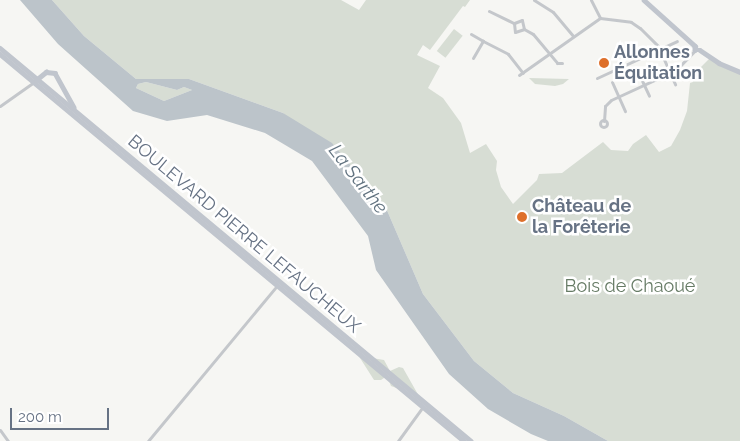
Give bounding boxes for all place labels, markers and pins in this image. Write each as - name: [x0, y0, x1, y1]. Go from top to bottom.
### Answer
- place label: Allonnes Équitation: [614, 42, 702, 84]
- marker: Allonnes Équitation: [598, 57, 610, 69]
- place label: Château de la Forêterie: [532, 196, 631, 238]
- marker: Château de la Forêterie: [516, 211, 528, 223]

